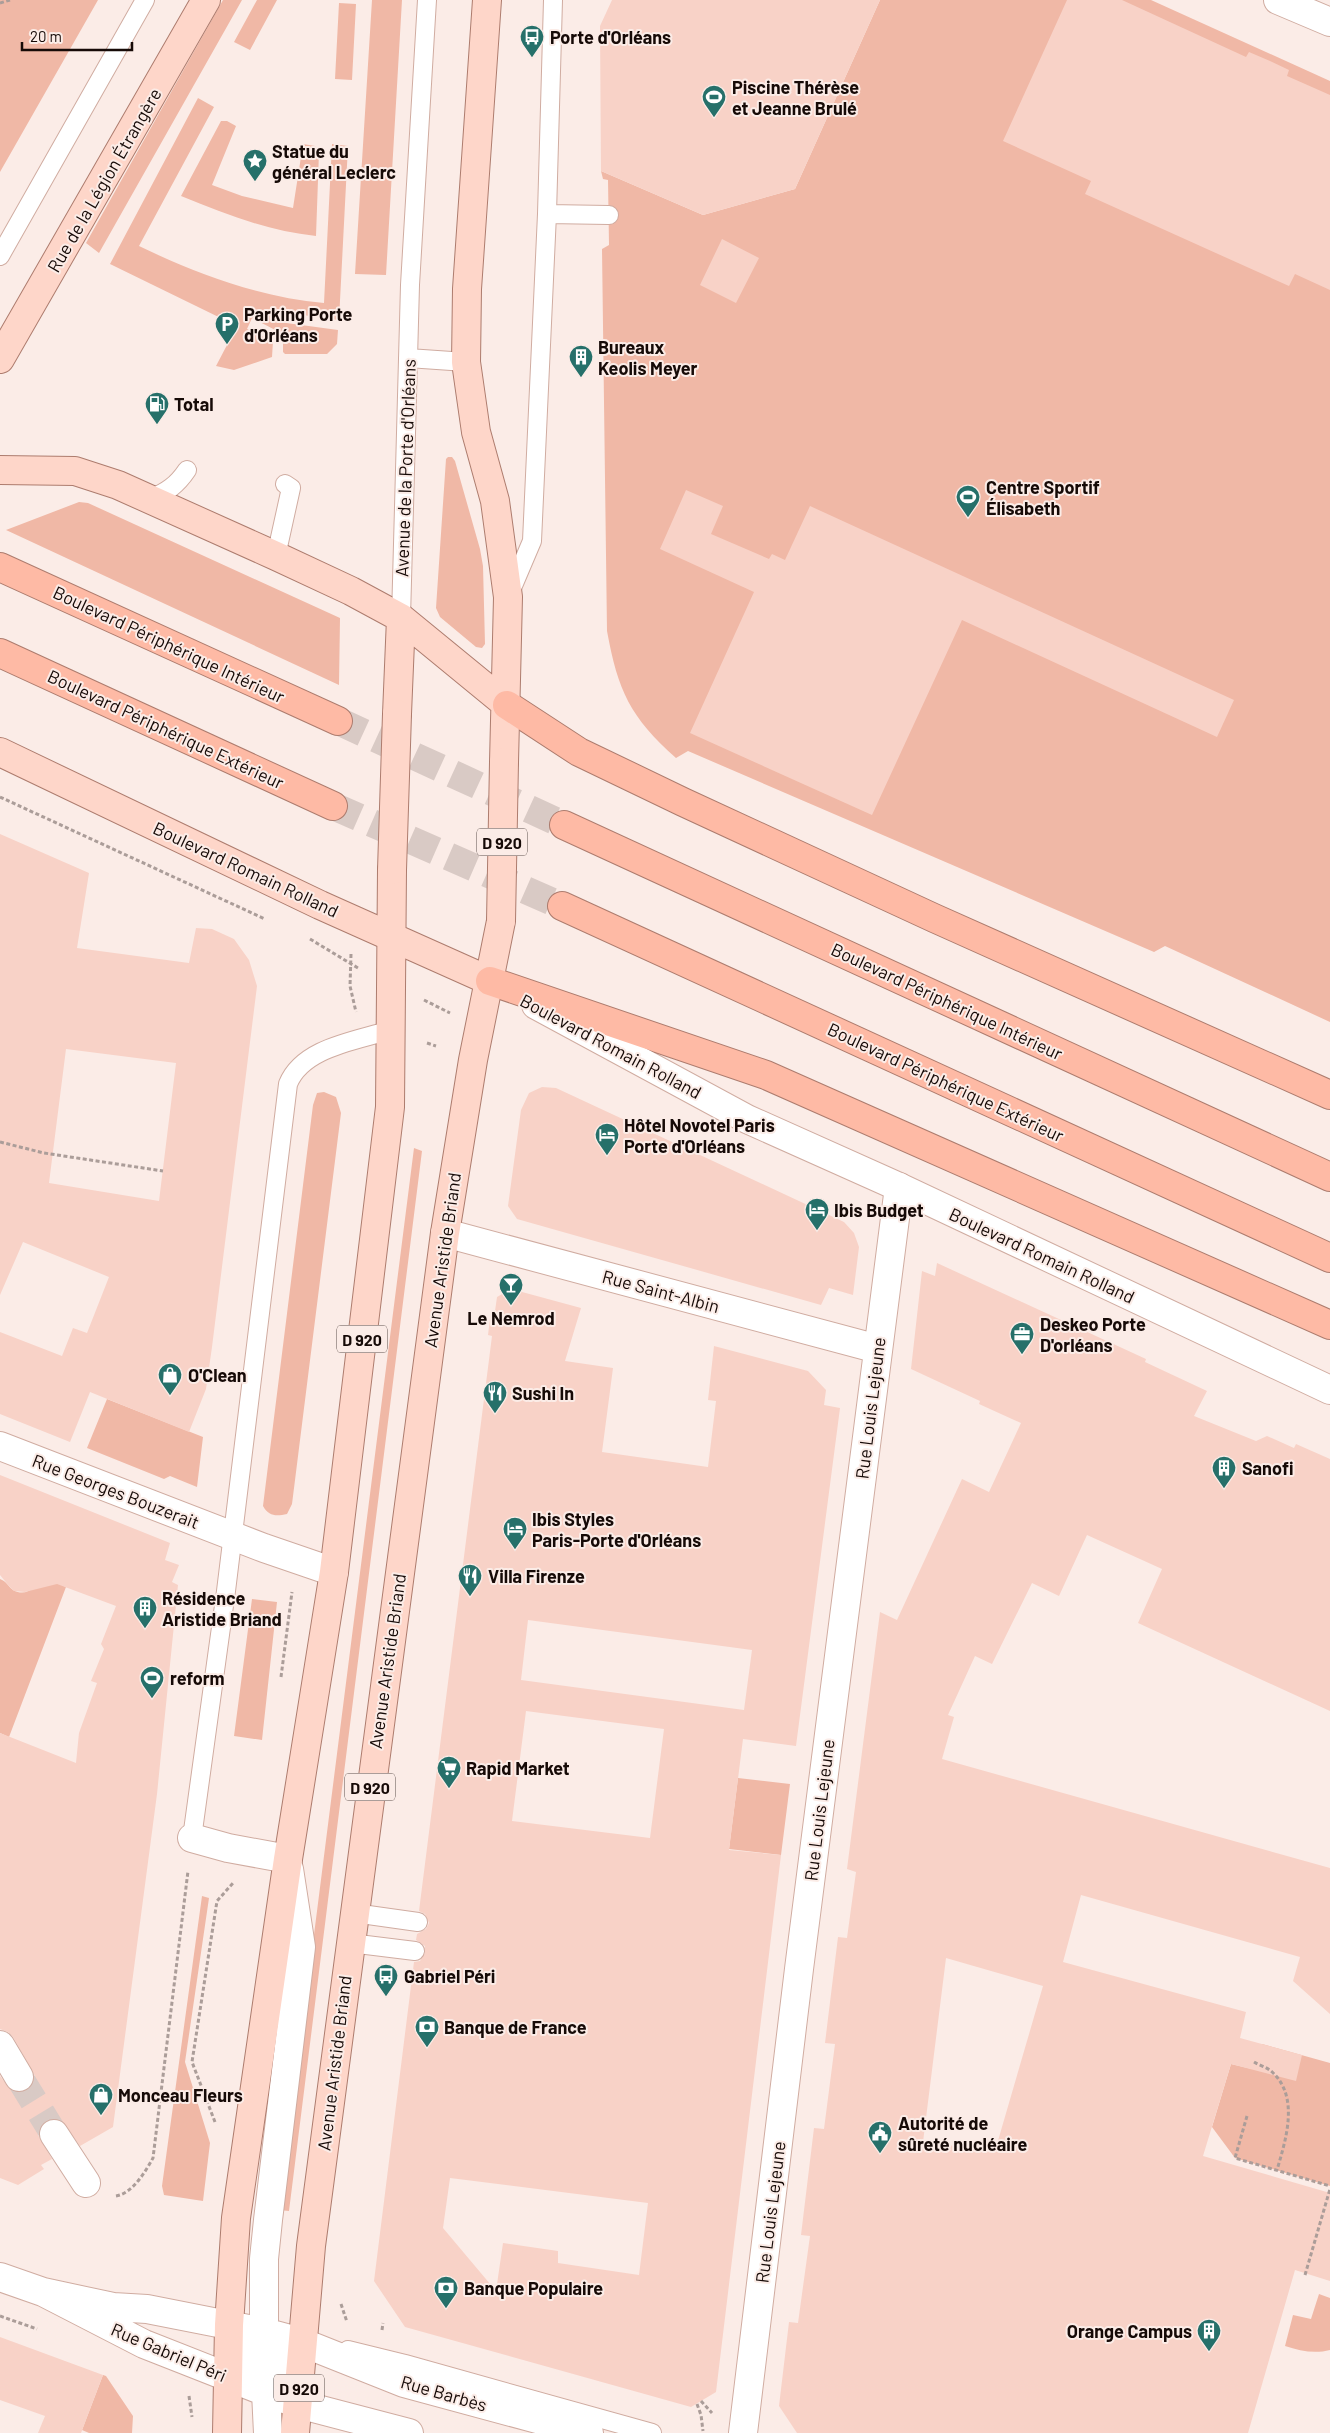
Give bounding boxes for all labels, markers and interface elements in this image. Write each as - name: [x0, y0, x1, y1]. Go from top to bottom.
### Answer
- scale bar: [22, 20, 132, 52]
- bus stop icon: Porte d'Orléans: [519, 24, 545, 58]
- place label: Porte d'Orléans: [550, 26, 671, 48]
- text: 20 m: [30, 27, 62, 45]
- place label: Piscine Thérèse et Jeanne Brulé: [732, 76, 859, 119]
- street label: Rue de la Légion Étrangère: [42, 84, 166, 276]
- sports icon: Piscine Thérèse et Jeanne Brulé: [701, 84, 727, 118]
- place label: Statue du général Leclerc: [272, 140, 396, 183]
- place icon: Statue du général Leclerc: [242, 148, 268, 182]
- place label: Parking Porte d'Orléans: [244, 303, 353, 346]
- parking icon: Parking Porte d'Orléans: [214, 311, 240, 345]
- place label: Bureaux Keolis Meyer: [598, 336, 698, 379]
- building icon: Bureaux Keolis Meyer: [568, 344, 594, 378]
- street label: Avenue de la Porte d'Orléans: [390, 359, 420, 577]
- fuel station icon: Total: [144, 391, 170, 425]
- place label: Total: [174, 393, 214, 415]
- place label: Centre Sportif Élisabeth: [986, 476, 1100, 519]
- sports icon: Centre Sportif Élisabeth: [955, 484, 981, 518]
- street label: Boulevard Périphérique Intérieur: [50, 581, 289, 708]
- street label: Boulevard Périphérique Extérieur: [44, 665, 288, 794]
- street label: Boulevard Romain Rolland: [150, 816, 342, 922]
- road number: D 920: [477, 829, 527, 856]
- street label: Boulevard Périphérique Intérieur: [828, 938, 1067, 1065]
- street label: Boulevard Romain Rolland: [517, 989, 705, 1103]
- street label: Boulevard Périphérique Extérieur: [824, 1018, 1068, 1147]
- place label: Hôtel Novotel Paris Porte d'Orléans: [624, 1114, 775, 1157]
- hotel icon: Hôtel Novotel Paris Porte d'Orléans: [594, 1122, 620, 1156]
- street label: Avenue Aristide Briand: [419, 1171, 465, 1349]
- hotel icon: Ibis Budget: [804, 1197, 830, 1231]
- place label: Ibis Budget: [834, 1199, 924, 1221]
- street label: Boulevard Romain Rolland: [946, 1202, 1138, 1308]
- street label: Rue Saint-Albin: [600, 1265, 722, 1317]
- bar icon: Le Nemrod: [498, 1272, 524, 1306]
- place label: Le Nemrod: [467, 1307, 555, 1329]
- place label: Deskeo Porte D'orléans: [1040, 1313, 1146, 1356]
- office icon: Deskeo Porte D'orléans: [1009, 1321, 1035, 1355]
- road number: D 920: [337, 1326, 387, 1352]
- street label: Rue Louis Lejeune: [850, 1336, 890, 1480]
- shop icon: O'Clean: [157, 1362, 183, 1396]
- place label: O'Clean: [188, 1364, 247, 1386]
- restaurant icon: Sushi In: [482, 1380, 508, 1414]
- place label: Sushi In: [512, 1382, 574, 1404]
- street label: Rue Georges Bouzerait: [29, 1449, 203, 1533]
- building icon: Sanofi: [1211, 1455, 1237, 1489]
- place label: Sanofi: [1242, 1457, 1293, 1479]
- place label: Ibis Styles Paris-Porte d'Orléans: [532, 1508, 701, 1551]
- hotel icon: Ibis Styles Paris-Porte d'Orléans: [502, 1516, 528, 1550]
- restaurant icon: Villa Firenze: [457, 1563, 483, 1597]
- place label: Villa Firenze: [488, 1565, 585, 1587]
- street label: Avenue Aristide Briand: [364, 1572, 410, 1750]
- place label: Résidence Aristide Briand: [162, 1587, 282, 1630]
- building icon: Résidence Aristide Briand: [132, 1595, 158, 1629]
- sports icon: reform: [139, 1665, 165, 1699]
- place label: reform: [170, 1667, 225, 1689]
- street label: Rue Louis Lejeune: [799, 1738, 839, 1882]
- supermarket icon: Rapid Market: [436, 1755, 462, 1789]
- place label: Rapid Market: [466, 1757, 570, 1779]
- road number: D 920: [345, 1774, 395, 1800]
- bus stop icon: Gabriel Péri: [373, 1963, 399, 1997]
- place label: Gabriel Péri: [404, 1965, 495, 1987]
- street label: Avenue Aristide Briand: [312, 1974, 356, 2152]
- bank icon: Banque de France: [414, 2014, 440, 2048]
- place label: Banque de France: [444, 2016, 587, 2038]
- shop icon: Monceau Fleurs: [88, 2082, 114, 2116]
- place label: Monceau Fleurs: [118, 2084, 243, 2106]
- place label: Autorité de sûreté nucléaire: [898, 2112, 1027, 2155]
- public building icon: Autorité de sûreté nucléaire: [867, 2120, 893, 2154]
- street label: Rue Louis Lejeune: [750, 2140, 790, 2284]
- bank icon: Banque Populaire: [433, 2275, 459, 2309]
- place label: Banque Populaire: [464, 2277, 603, 2299]
- street label: Rue Gabriel Péri: [108, 2318, 230, 2386]
- building icon: Orange Campus: [1196, 2318, 1222, 2352]
- place label: Orange Campus: [1067, 2320, 1192, 2342]
- street label: Rue Barbès: [398, 2370, 490, 2416]
- road number: D 920: [274, 2374, 324, 2402]

